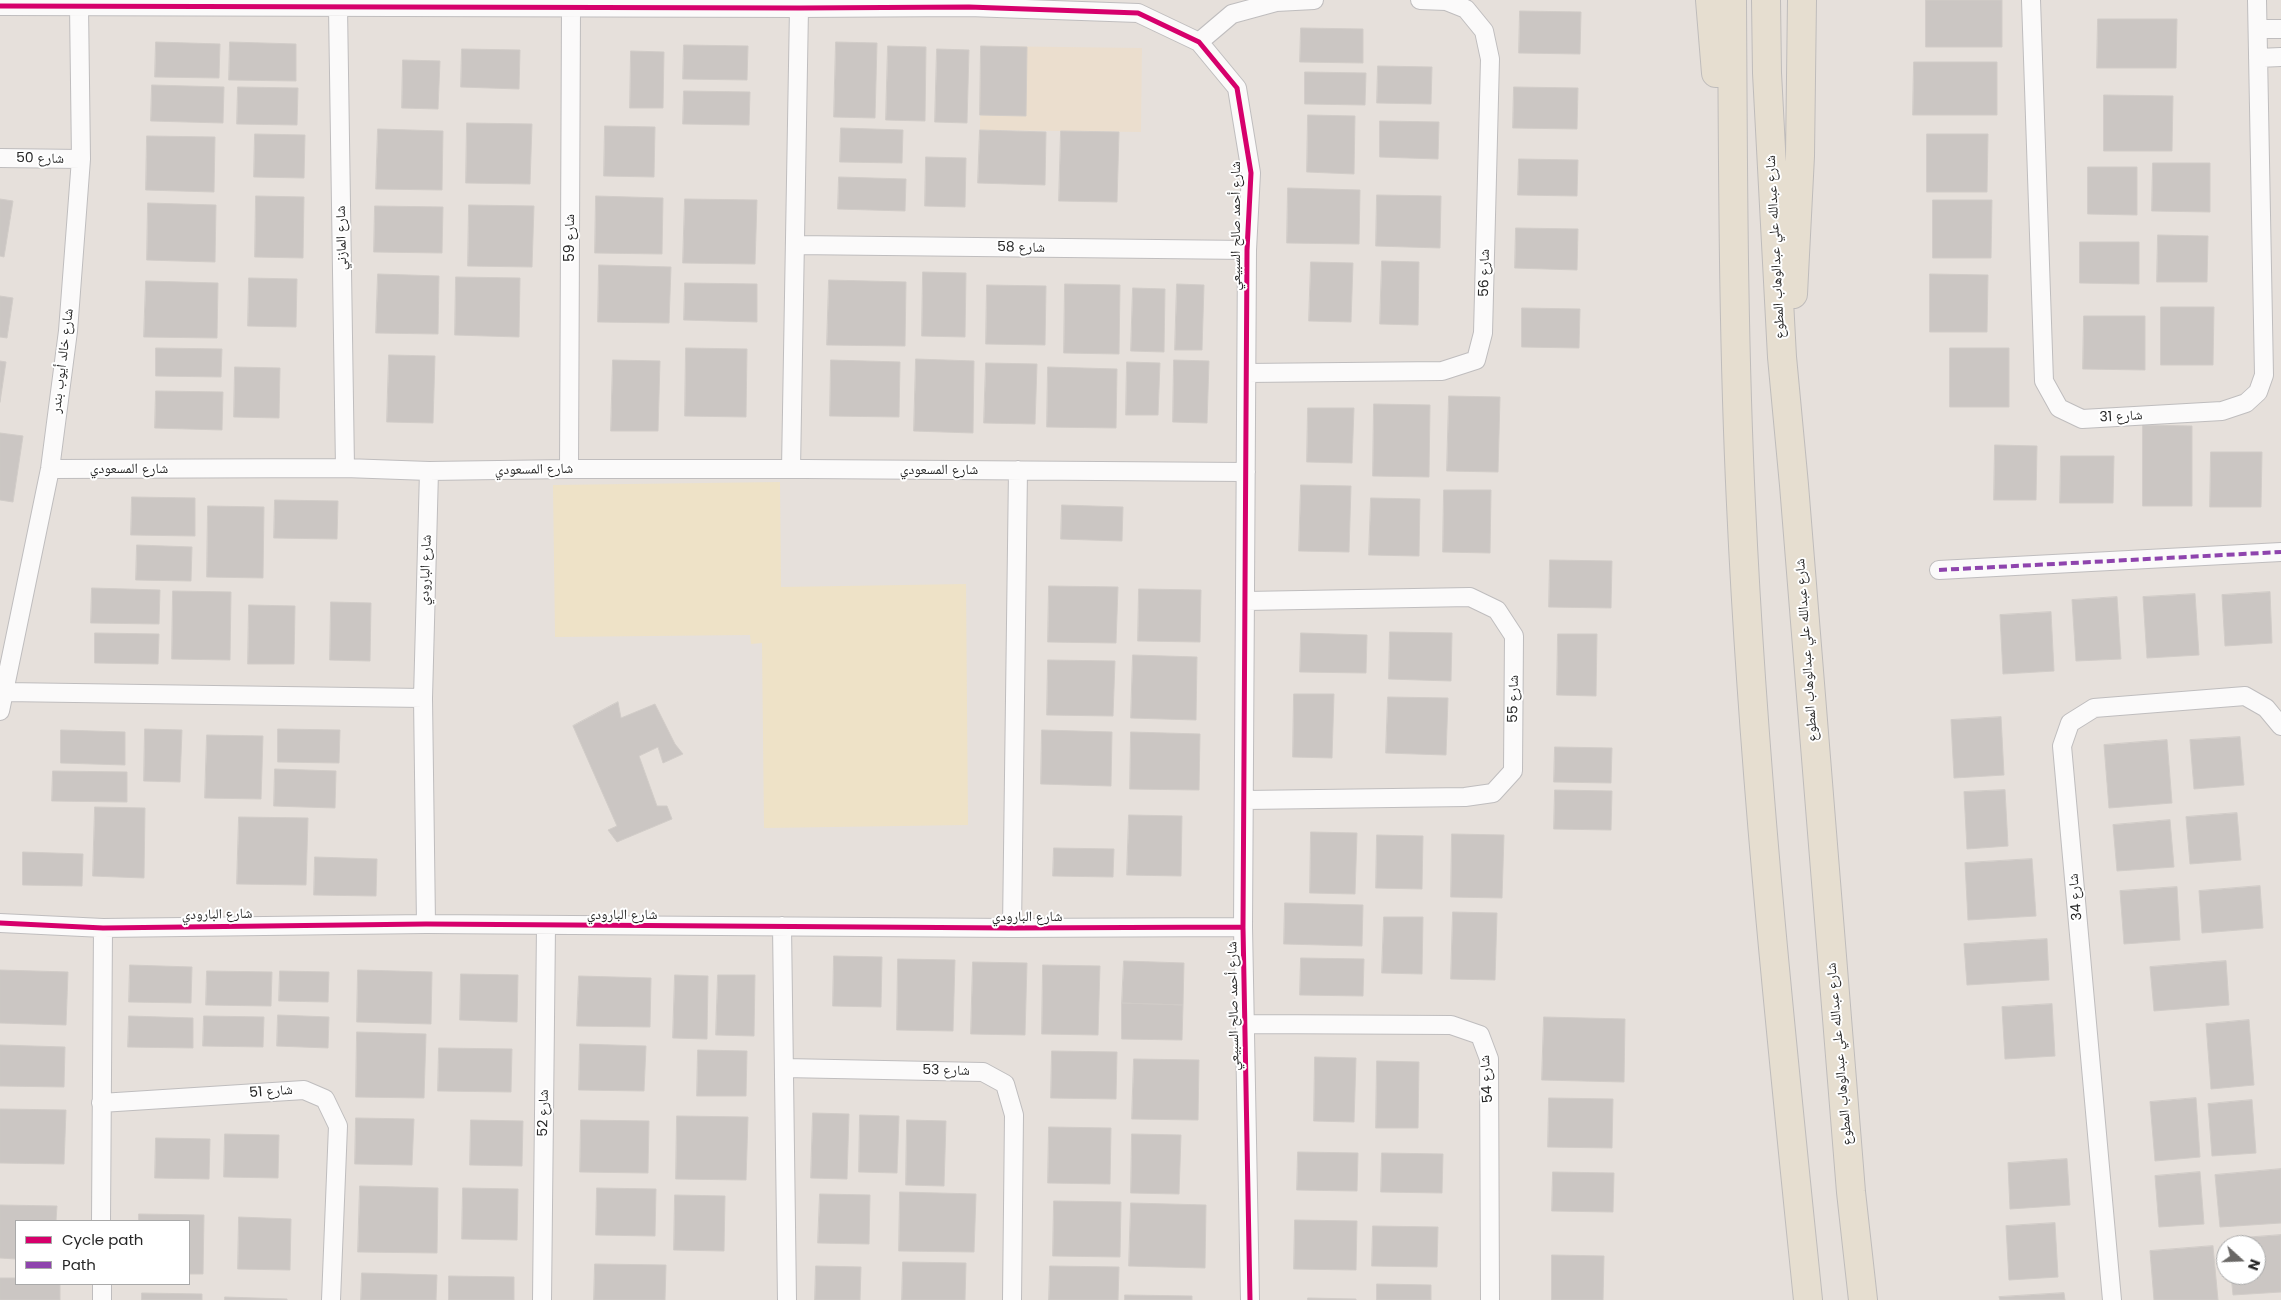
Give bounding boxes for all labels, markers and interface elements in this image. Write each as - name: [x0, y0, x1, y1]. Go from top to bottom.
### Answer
- street label: شارع 50: [16, 150, 64, 168]
- street label: شارع عبدالله علي عبدالوهاب المطوع: [1763, 155, 1789, 339]
- street label: شارع أحمد صالح السبيعي: [1228, 161, 1244, 291]
- street label: شارع المازني: [333, 205, 351, 271]
- street label: شارع 59: [562, 214, 578, 262]
- street label: شارع 58: [997, 239, 1045, 257]
- street label: شارع 56: [1476, 249, 1494, 297]
- street label: شارع خالد أيوب بندر: [48, 308, 78, 414]
- street label: شارع 31: [2099, 407, 2143, 427]
- street label: شارع المسعودي: [90, 461, 168, 477]
- street label: شارع المسعودي: [495, 461, 573, 479]
- street label: شارع المسعودي: [900, 462, 978, 478]
- street label: شارع البارودي: [416, 534, 436, 606]
- street label: شارع عبدالله علي عبدالوهاب المطوع: [1792, 558, 1822, 742]
- street label: شارع 55: [1505, 675, 1523, 723]
- street label: شارع 34: [2066, 873, 2086, 921]
- street label: شارع البارودي: [182, 906, 252, 924]
- street label: شارع البارودي: [587, 907, 657, 923]
- street label: شارع البارودي: [992, 909, 1062, 925]
- street label: شارع أحمد صالح السبيعي: [1224, 941, 1244, 1071]
- street label: شارع عبدالله علي عبدالوهاب المطوع: [1824, 962, 1856, 1146]
- street label: شارع 54: [1477, 1054, 1497, 1104]
- street label: شارع 53: [922, 1062, 970, 1080]
- street label: شارع 51: [249, 1082, 293, 1102]
- street label: شارع 52: [535, 1089, 553, 1137]
- legend: [15, 1220, 190, 1285]
- text: Cycle path: [62, 1229, 143, 1250]
- north arrow: [2216, 1235, 2266, 1285]
- text: Path: [62, 1254, 96, 1275]
- text: N: [2243, 1256, 2265, 1273]

